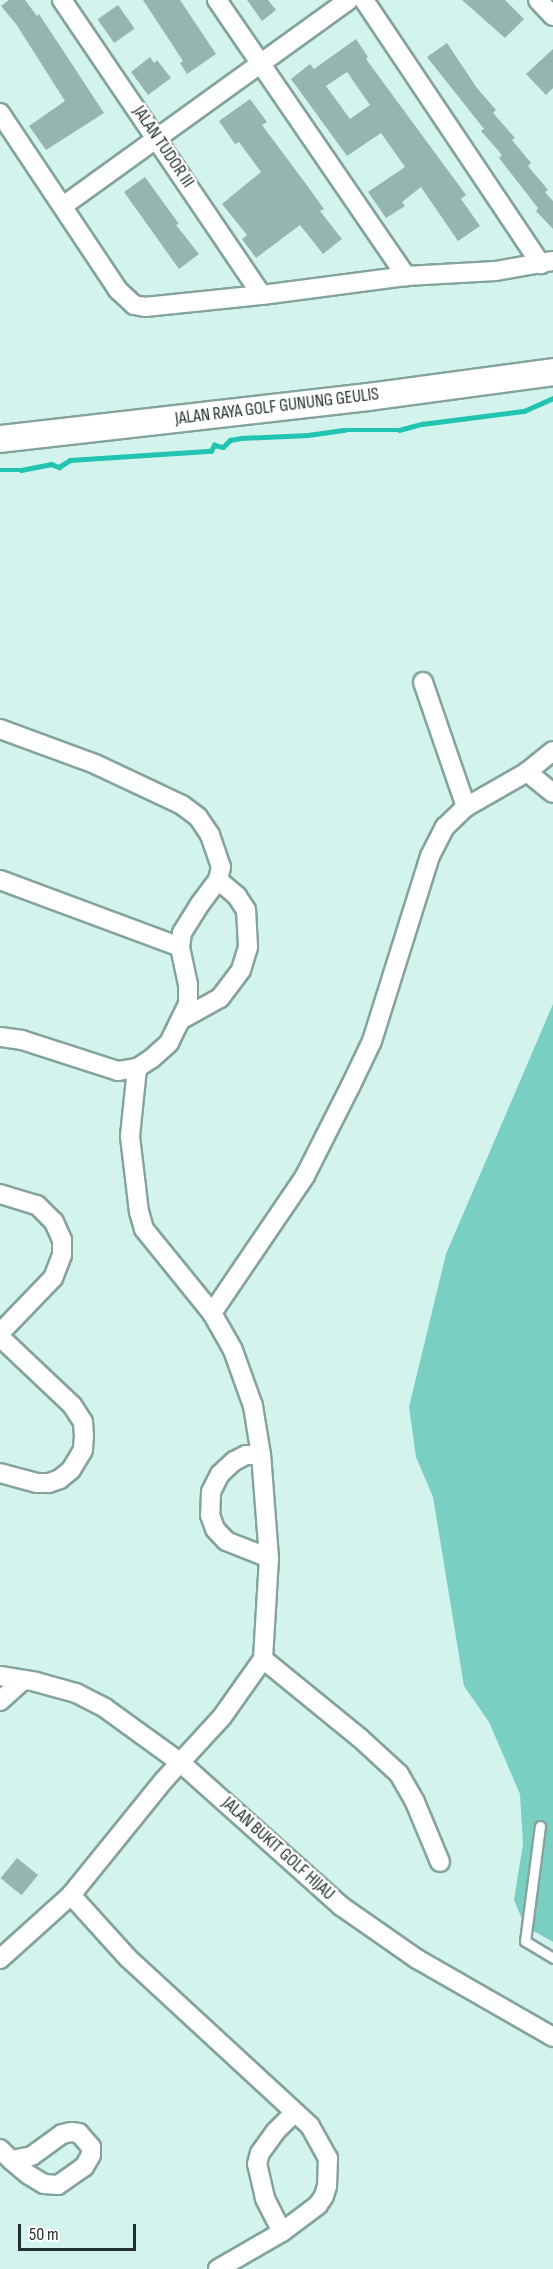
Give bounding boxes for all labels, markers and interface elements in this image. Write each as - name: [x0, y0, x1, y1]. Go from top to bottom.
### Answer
- street label: JALAN TUDOR III: [128, 102, 198, 192]
- street label: JALAN RAYA GOLF GUNUNG GEULIS: [174, 384, 380, 430]
- street label: JALAN BUKIT GOLF HIJAU: [217, 1793, 339, 1905]
- scale bar: [21, 2212, 140, 2250]
- text: 50 m: [29, 2224, 59, 2245]

